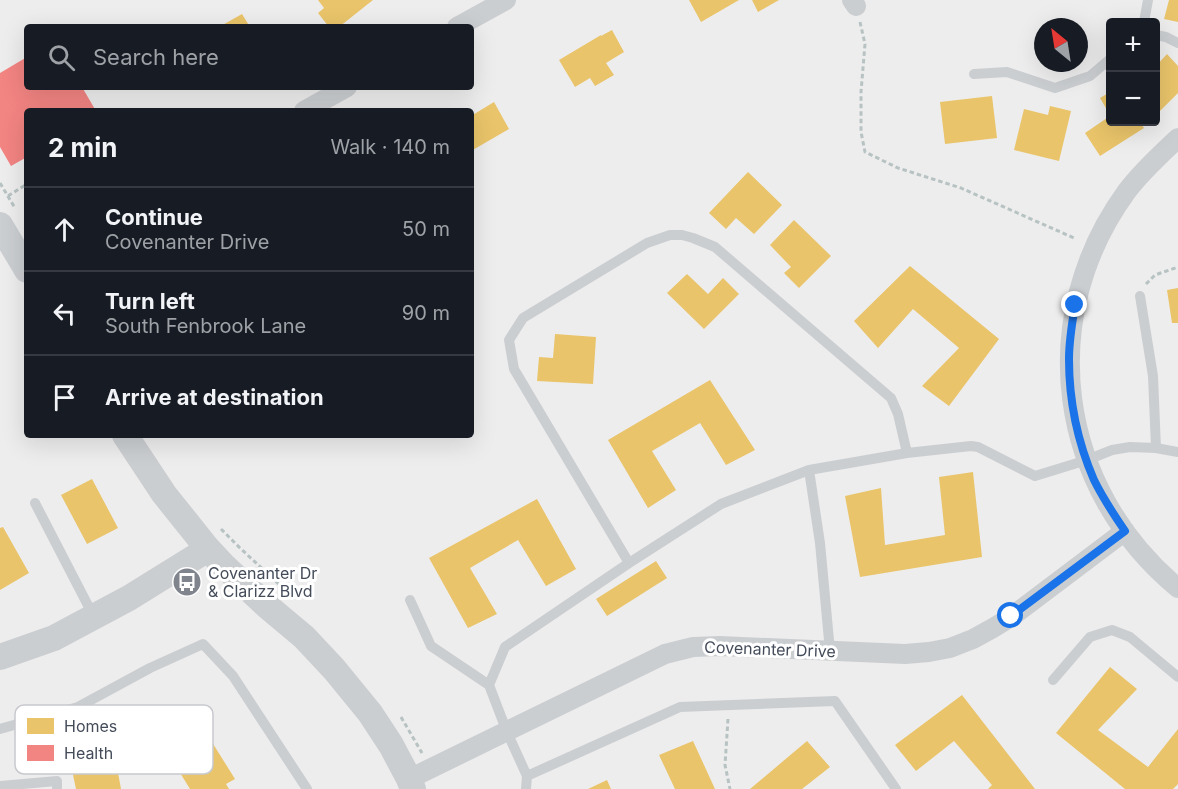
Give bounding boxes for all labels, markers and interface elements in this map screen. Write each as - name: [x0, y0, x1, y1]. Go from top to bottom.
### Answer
- north arrow: [1034, 18, 1088, 72]
- map controls: [1106, 18, 1160, 126]
- button: +: [1106, 18, 1160, 72]
- search box: [24, 24, 474, 90]
- icon: search: [45, 41, 78, 74]
- text: Search here: [93, 44, 219, 70]
- button: −: [1106, 72, 1160, 126]
- text: 2 min: [48, 132, 118, 163]
- text: Walk · 140 m: [330, 135, 450, 159]
- text: Continue: [105, 204, 203, 230]
- icon: ahead: [48, 213, 81, 246]
- text: 50 m: [402, 217, 450, 241]
- text: Covenanter Drive: [105, 230, 269, 254]
- text: Turn left: [105, 288, 195, 314]
- route end: [1061, 291, 1087, 317]
- icon: left: [48, 297, 81, 330]
- text: 90 m: [402, 301, 450, 325]
- text: South Fenbrook Lane: [105, 314, 306, 338]
- icon: arrive: [48, 381, 81, 414]
- text: Arrive at destination: [105, 384, 324, 410]
- place label: Covenanter Dr & Clarizz Blvd: [208, 563, 317, 601]
- bus stop icon: Covenanter Dr & Clarizz Blvd: [171, 566, 203, 598]
- route start: [997, 602, 1023, 628]
- street label: Covenanter Drive: [704, 637, 836, 661]
- legend: [15, 705, 213, 774]
- text: Homes: [64, 716, 117, 736]
- text: Health: [64, 743, 113, 763]

